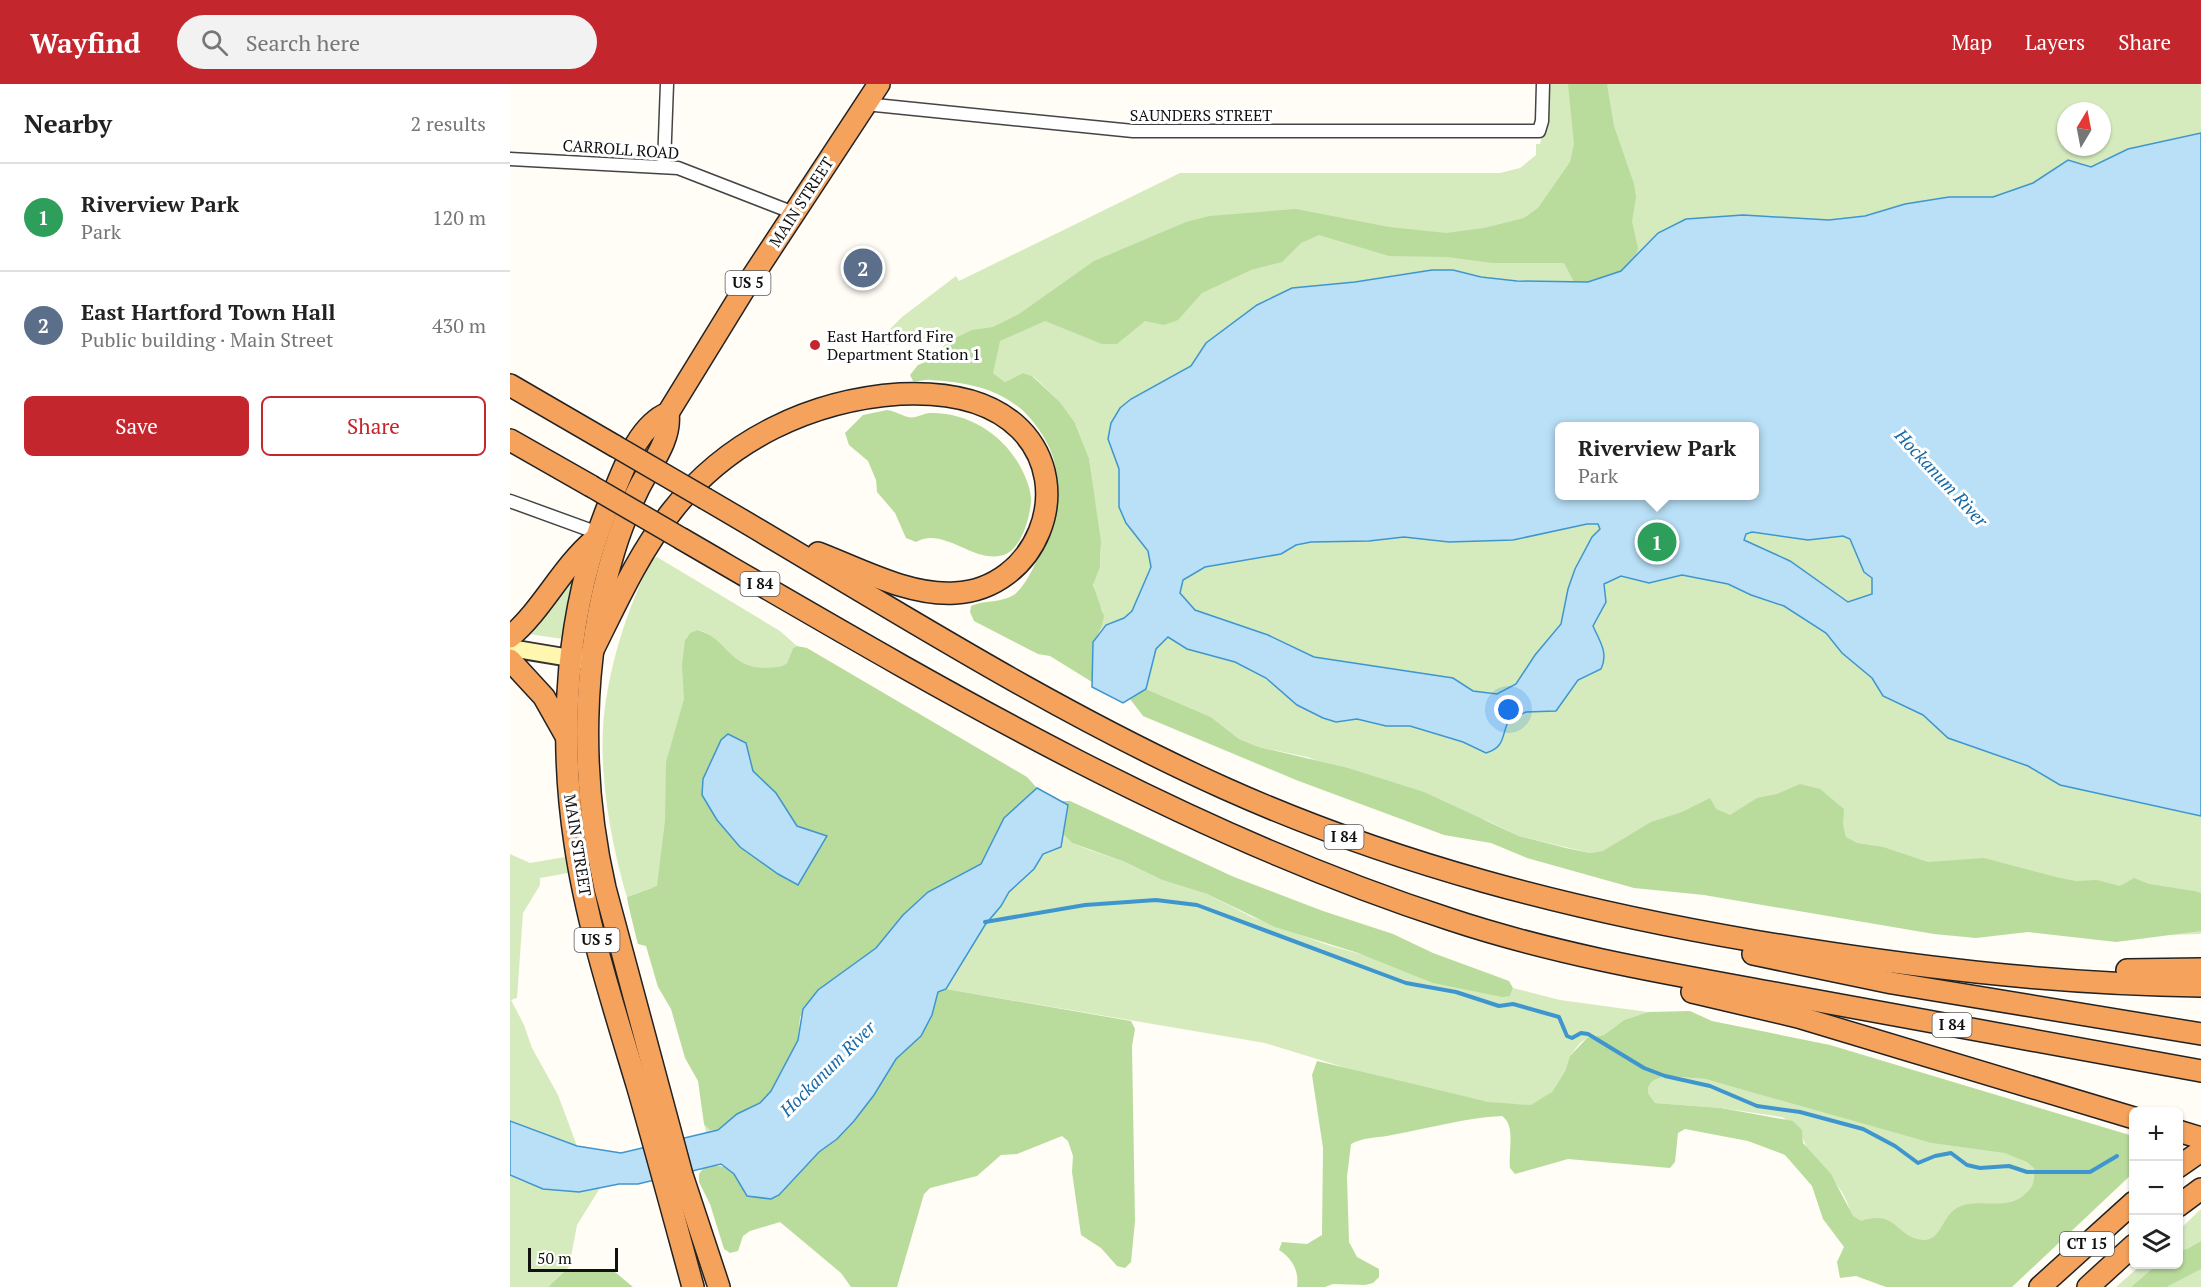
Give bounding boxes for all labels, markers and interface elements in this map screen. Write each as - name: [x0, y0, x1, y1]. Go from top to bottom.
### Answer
- search box: [177, 15, 597, 69]
- text: Wayfind: [30, 24, 141, 61]
- icon: search: [198, 26, 231, 59]
- text: Search here: [246, 28, 360, 57]
- text: Map: [1951, 28, 1992, 56]
- text: Layers: [2025, 28, 2085, 56]
- text: Share: [2118, 28, 2171, 56]
- north arrow: [2057, 102, 2111, 156]
- street label: SAUNDERS STREET: [1130, 104, 1272, 126]
- text: Nearby: [24, 106, 112, 140]
- text: 2 results: [411, 110, 486, 137]
- street label: CARROLL ROAD: [562, 134, 680, 164]
- street label: MAIN STREET: [764, 153, 838, 251]
- text: Riverview Park: [81, 189, 239, 218]
- text: 1: [38, 204, 49, 231]
- text: 120 m: [432, 204, 486, 231]
- text: Park: [81, 218, 121, 245]
- pin: 2: [844, 246, 882, 291]
- road number: US 5: [726, 271, 770, 295]
- text: East Hartford Town Hall: [81, 297, 336, 326]
- text: 2: [38, 312, 49, 339]
- text: 430 m: [432, 312, 486, 339]
- place label: East Hartford Fire Department Station 1: [827, 325, 981, 365]
- text: Public building · Main Street: [81, 326, 334, 353]
- marker: East Hartford Fire Department Station 1: [808, 338, 822, 352]
- button: Save: [24, 396, 249, 456]
- button: Share: [261, 396, 486, 456]
- popup: [1555, 422, 1759, 500]
- water label: Hockanum River: [1889, 422, 1994, 532]
- text: Riverview Park: [1578, 433, 1736, 462]
- text: Park: [1578, 462, 1618, 489]
- pin: 1: [1638, 520, 1676, 564]
- road number: I 84: [740, 572, 780, 596]
- your location: [1494, 695, 1523, 724]
- street label: MAIN STREET: [559, 792, 597, 898]
- road number: I 84: [1324, 825, 1364, 849]
- road number: US 5: [574, 928, 620, 952]
- road number: I 84: [1932, 1013, 1972, 1037]
- water label: Hockanum River: [774, 1015, 881, 1122]
- map controls: [2129, 1107, 2183, 1269]
- button: +: [2129, 1107, 2183, 1161]
- button: −: [2129, 1161, 2183, 1215]
- button: layers: [2129, 1215, 2183, 1269]
- road number: CT 15: [2060, 1232, 2114, 1256]
- scale bar: [528, 1245, 618, 1272]
- text: 50 m: [537, 1247, 572, 1269]

